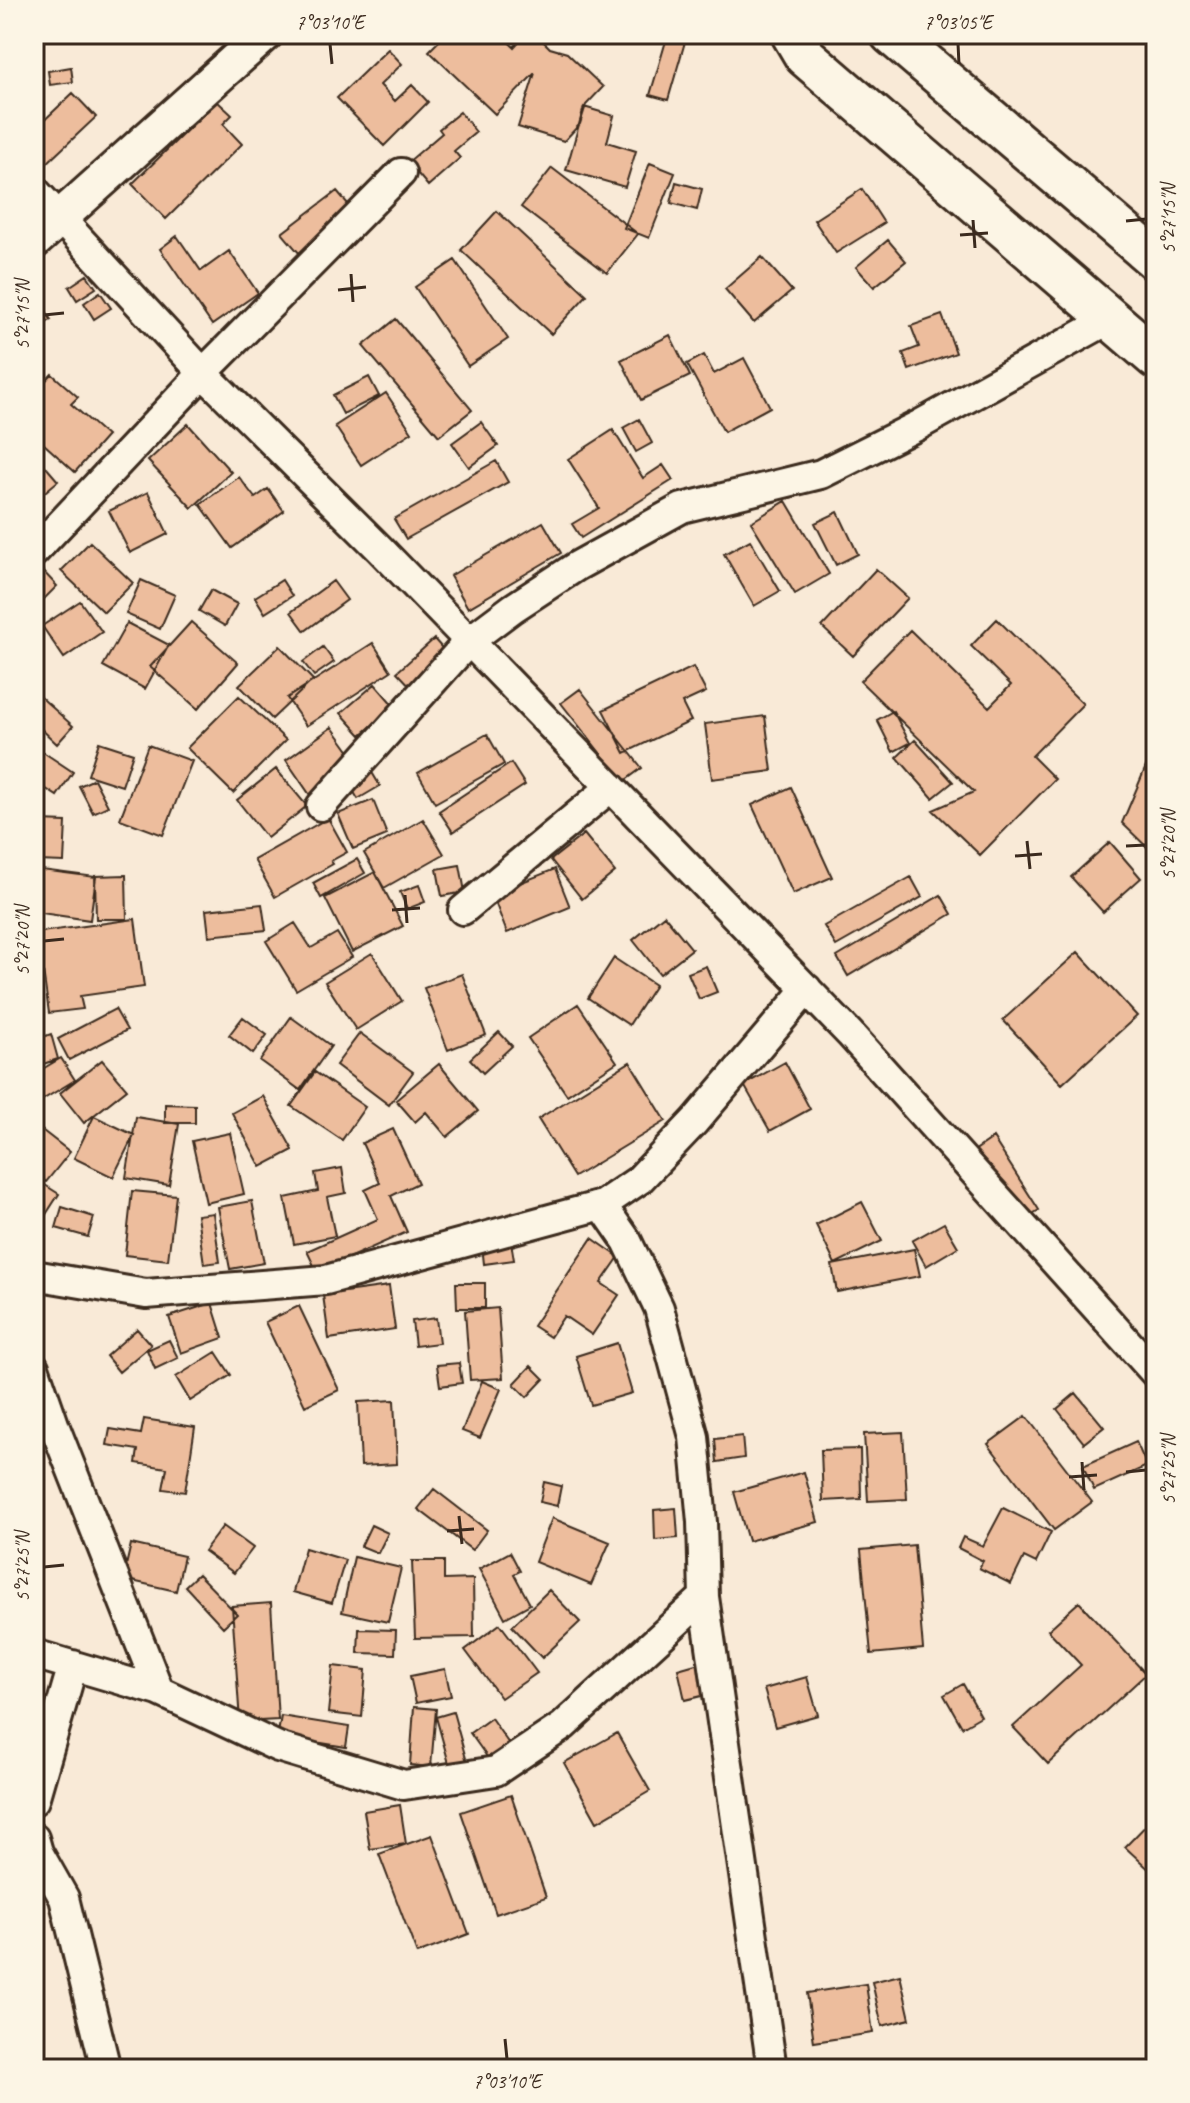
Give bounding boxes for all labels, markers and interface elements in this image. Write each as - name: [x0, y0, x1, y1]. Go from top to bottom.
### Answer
- text: 7°03'10"E: [296, 10, 367, 35]
- text: 7°03'05"E: [924, 10, 995, 35]
- text: 5°27'15"N: [1156, 181, 1181, 254]
- text: 5°27'15"N: [10, 277, 35, 350]
- text: 5°27'20"N: [1156, 807, 1181, 880]
- text: 5°27'20"N: [10, 903, 35, 976]
- text: 5°27'25"N: [1156, 1432, 1181, 1505]
- text: 5°27'25"N: [10, 1529, 35, 1602]
- text: 7°03'10"E: [473, 2069, 544, 2094]

